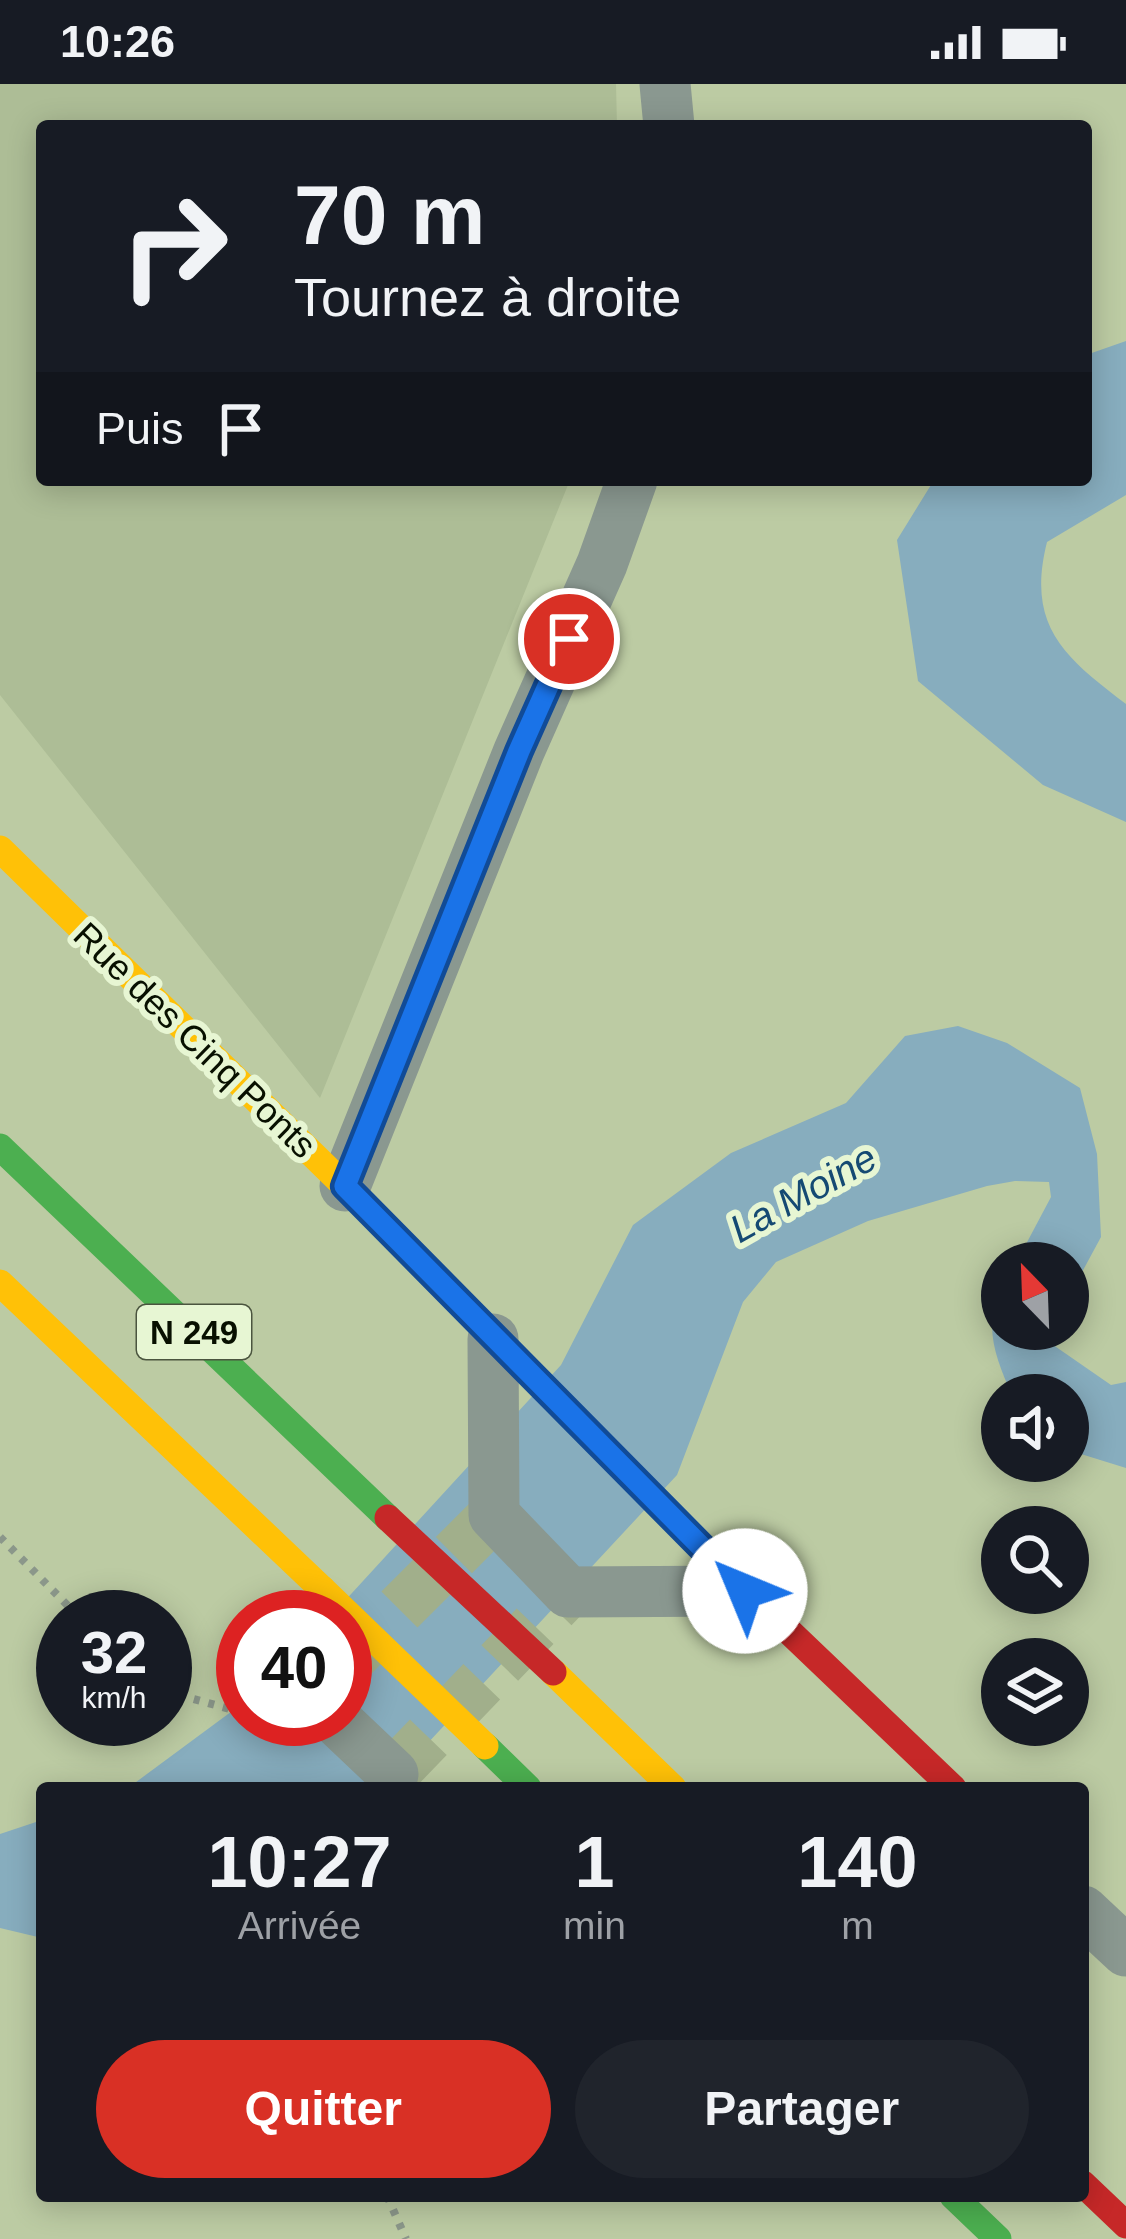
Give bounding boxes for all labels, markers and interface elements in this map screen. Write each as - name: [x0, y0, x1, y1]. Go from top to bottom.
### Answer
- text: 10:26: [60, 16, 175, 67]
- icon: right: [96, 168, 252, 324]
- text: 70 m: [294, 168, 485, 262]
- text: Tournez à droite: [294, 267, 681, 327]
- icon: arrive: [208, 396, 274, 462]
- text: Puis: [96, 403, 184, 454]
- pin: [518, 588, 620, 690]
- icon: arrive: [536, 606, 602, 672]
- street label: Rue des Cinq Ponts: [66, 914, 324, 1166]
- water label: La Moine: [722, 1135, 884, 1251]
- north arrow: [981, 1242, 1089, 1350]
- map controls: [981, 1242, 1089, 1746]
- road number: N 249: [137, 1305, 251, 1359]
- button: sound: [981, 1374, 1089, 1482]
- button: search: [981, 1506, 1089, 1614]
- position arrow: [682, 1528, 808, 1654]
- speed limit sign: 40: [216, 1590, 372, 1746]
- text: 32: [81, 1619, 147, 1686]
- button: layers: [981, 1638, 1089, 1746]
- text: km/h: [81, 1681, 147, 1714]
- text: 10:27: [207, 1822, 392, 1902]
- text: 1: [574, 1822, 615, 1902]
- text: 140: [797, 1822, 918, 1902]
- text: Arrivée: [238, 1904, 361, 1947]
- text: min: [563, 1904, 626, 1947]
- text: m: [841, 1904, 874, 1947]
- button: Quitter: [96, 2040, 551, 2178]
- button: Partager: [575, 2040, 1029, 2178]

